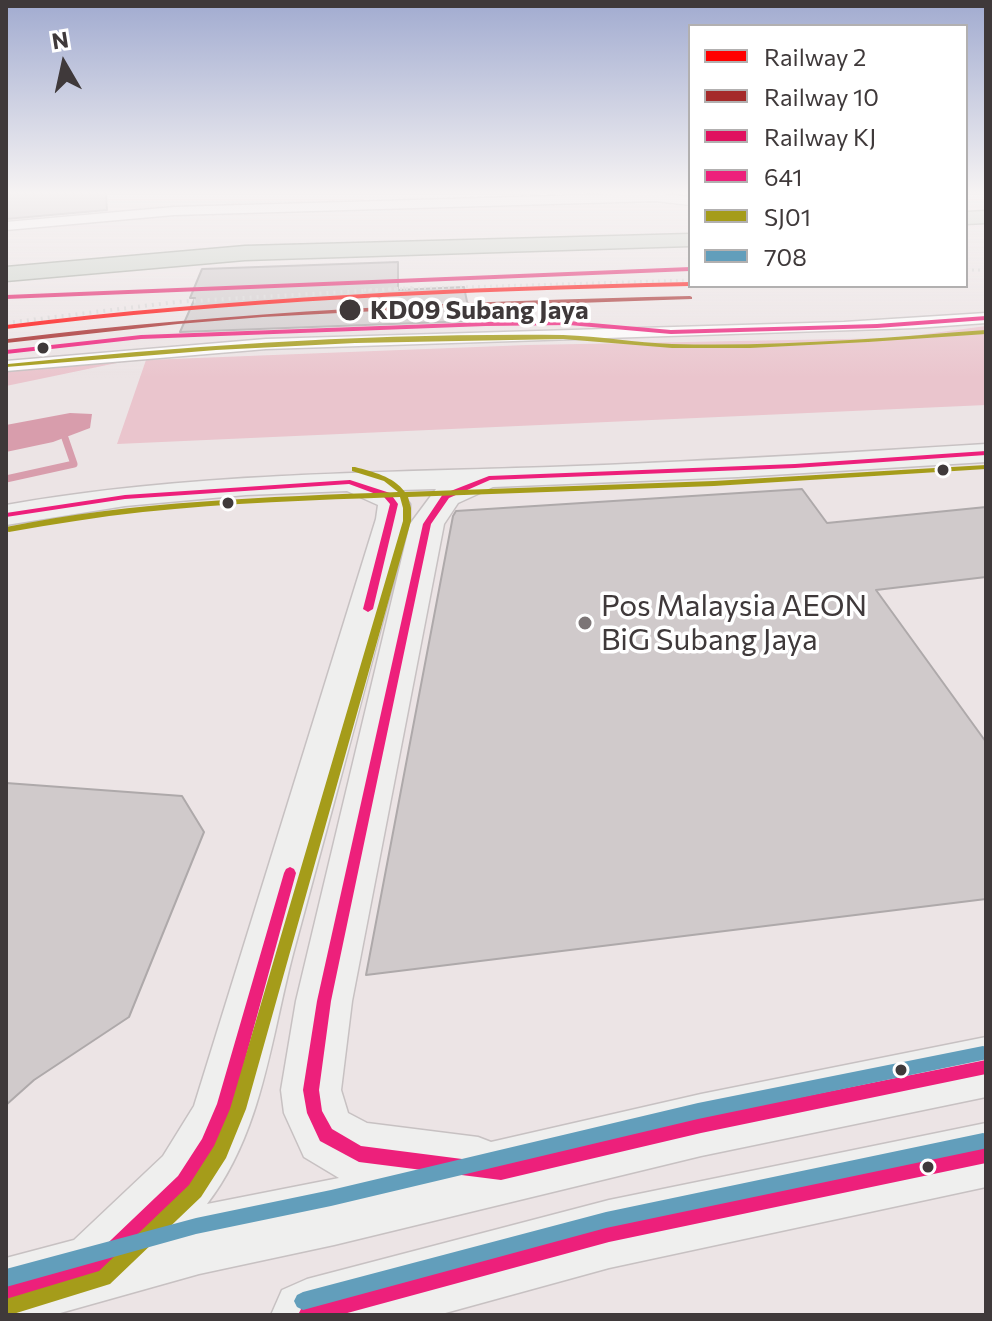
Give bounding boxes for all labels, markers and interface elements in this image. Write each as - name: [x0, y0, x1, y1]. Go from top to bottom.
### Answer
- north arrow: [24, 24, 104, 104]
- legend: [688, 24, 968, 288]
- text: N: [50, 25, 70, 54]
- text: Railway 2: [764, 42, 866, 71]
- text: Railway 10: [764, 82, 879, 111]
- text: Railway KJ: [764, 122, 876, 151]
- text: 641: [764, 162, 803, 191]
- text: SJ01: [764, 202, 811, 231]
- text: 708: [764, 242, 807, 271]
- place label: KD09 Subang Jaya: [370, 294, 589, 326]
- marker: KD09 Subang Jaya: [337, 297, 363, 323]
- unlabelled marker: [35, 340, 51, 356]
- unlabelled marker: [935, 462, 951, 478]
- unlabelled marker: [220, 495, 236, 511]
- place label: Pos Malaysia AEON BiG Subang Jaya: [601, 588, 867, 658]
- marker: Pos Malaysia AEON BiG Subang Jaya: [576, 614, 594, 632]
- unlabelled marker: [893, 1062, 909, 1078]
- unlabelled marker: [920, 1159, 936, 1175]

